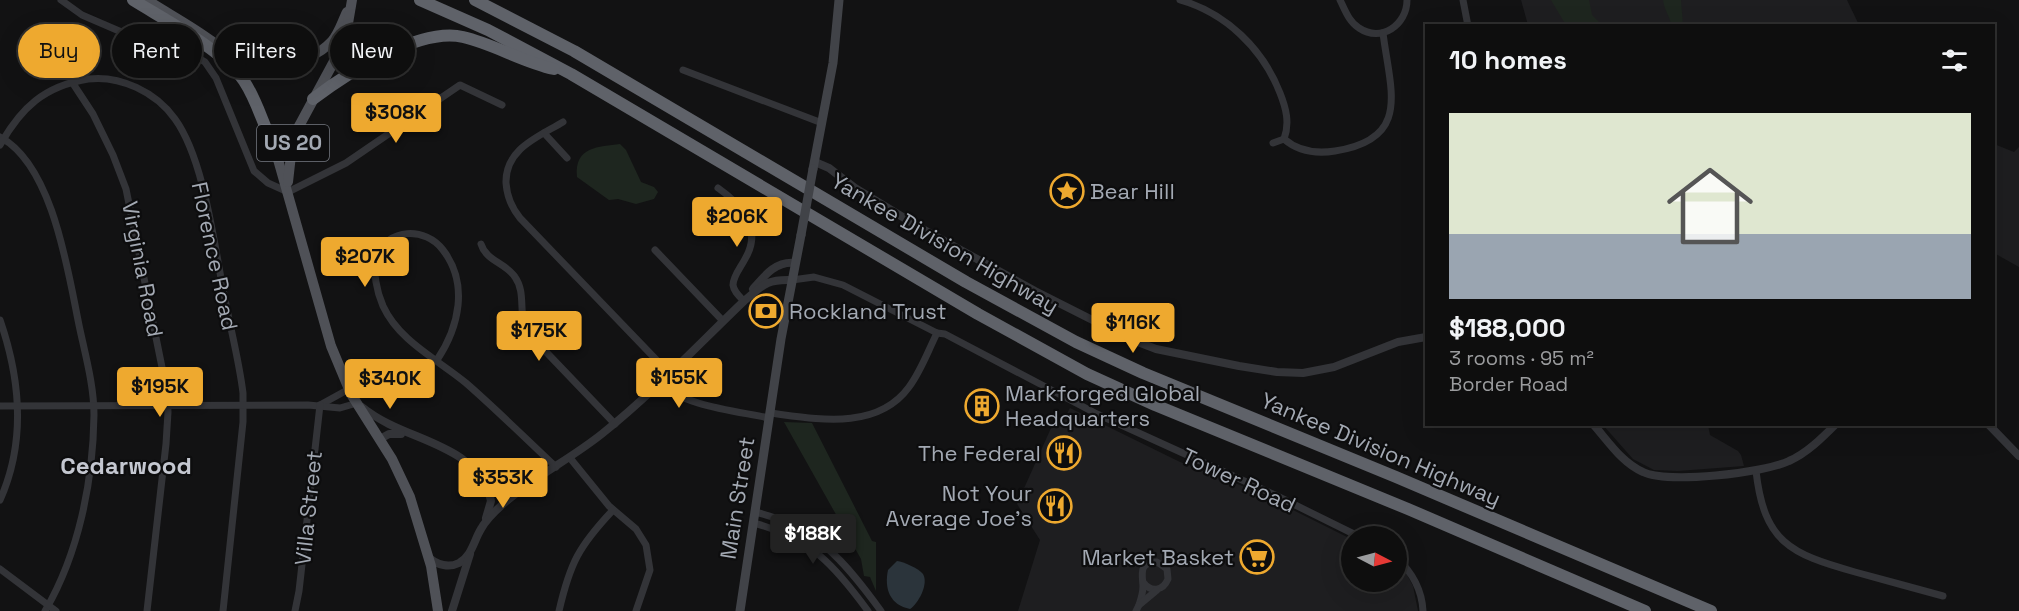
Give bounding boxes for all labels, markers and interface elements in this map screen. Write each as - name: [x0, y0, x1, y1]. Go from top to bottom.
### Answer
- chip: Buy: [18, 24, 100, 78]
- chip: Rent: [112, 24, 202, 78]
- chip: Filters: [214, 24, 318, 78]
- chip: New: [330, 24, 415, 78]
- text: 10 homes: [1449, 43, 1567, 77]
- icon: filters: [1938, 44, 1971, 77]
- pin: $308K: [354, 93, 438, 144]
- text: $308K: [365, 99, 427, 125]
- road number: US 20: [257, 125, 329, 161]
- icon: home: [1656, 152, 1764, 260]
- street label: Yankee Division Highway: [826, 166, 1064, 320]
- place icon: Bear Hill: [1049, 173, 1085, 209]
- place label: Bear Hill: [1090, 177, 1175, 205]
- street label: Florence Road: [186, 179, 244, 333]
- pin: $206K: [695, 197, 779, 248]
- street label: Virginia Road: [116, 199, 170, 339]
- text: $206K: [706, 203, 768, 229]
- pin: $207K: [323, 237, 407, 288]
- text: $207K: [335, 243, 395, 269]
- bank icon: Rockland Trust: [748, 293, 784, 329]
- place label: Rockland Trust: [789, 297, 947, 325]
- pin: $116K: [1091, 303, 1175, 354]
- text: $116K: [1105, 309, 1161, 335]
- pin: $175K: [497, 311, 581, 362]
- text: $188,000: [1449, 311, 1566, 345]
- text: $175K: [511, 317, 567, 343]
- text: 3 rooms · 95 m²: [1449, 345, 1594, 371]
- pin: $155K: [637, 358, 721, 409]
- pin: $340K: [348, 359, 432, 410]
- text: $155K: [650, 364, 708, 390]
- text: $340K: [359, 365, 421, 391]
- pin: $195K: [118, 367, 202, 418]
- text: Border Road: [1449, 371, 1568, 397]
- text: $195K: [131, 373, 189, 399]
- place label: Markforged Global Headquarters: [1005, 379, 1200, 432]
- street label: Yankee Division Highway: [1257, 386, 1505, 512]
- building icon: Markforged Global Headquarters: [964, 388, 1000, 424]
- street label: Main Street: [714, 435, 760, 561]
- restaurant icon: The Federal: [1046, 435, 1082, 471]
- place label: The Federal: [918, 439, 1041, 467]
- street label: Tower Road: [1178, 441, 1300, 519]
- street label: Villa Street: [288, 449, 328, 567]
- district label: Cedarwood: [60, 450, 192, 481]
- pin: $353K: [461, 458, 545, 509]
- text: $353K: [473, 464, 533, 490]
- place label: Not Your Average Joe's: [886, 479, 1032, 532]
- restaurant icon: Not Your Average Joe's: [1037, 488, 1073, 524]
- pin: $188K: [771, 514, 855, 565]
- text: $188K: [784, 520, 842, 546]
- north arrow: [1341, 526, 1407, 592]
- map controls: [1341, 526, 1407, 592]
- supermarket icon: Market Basket: [1239, 539, 1275, 575]
- place label: Market Basket: [1082, 543, 1234, 571]

